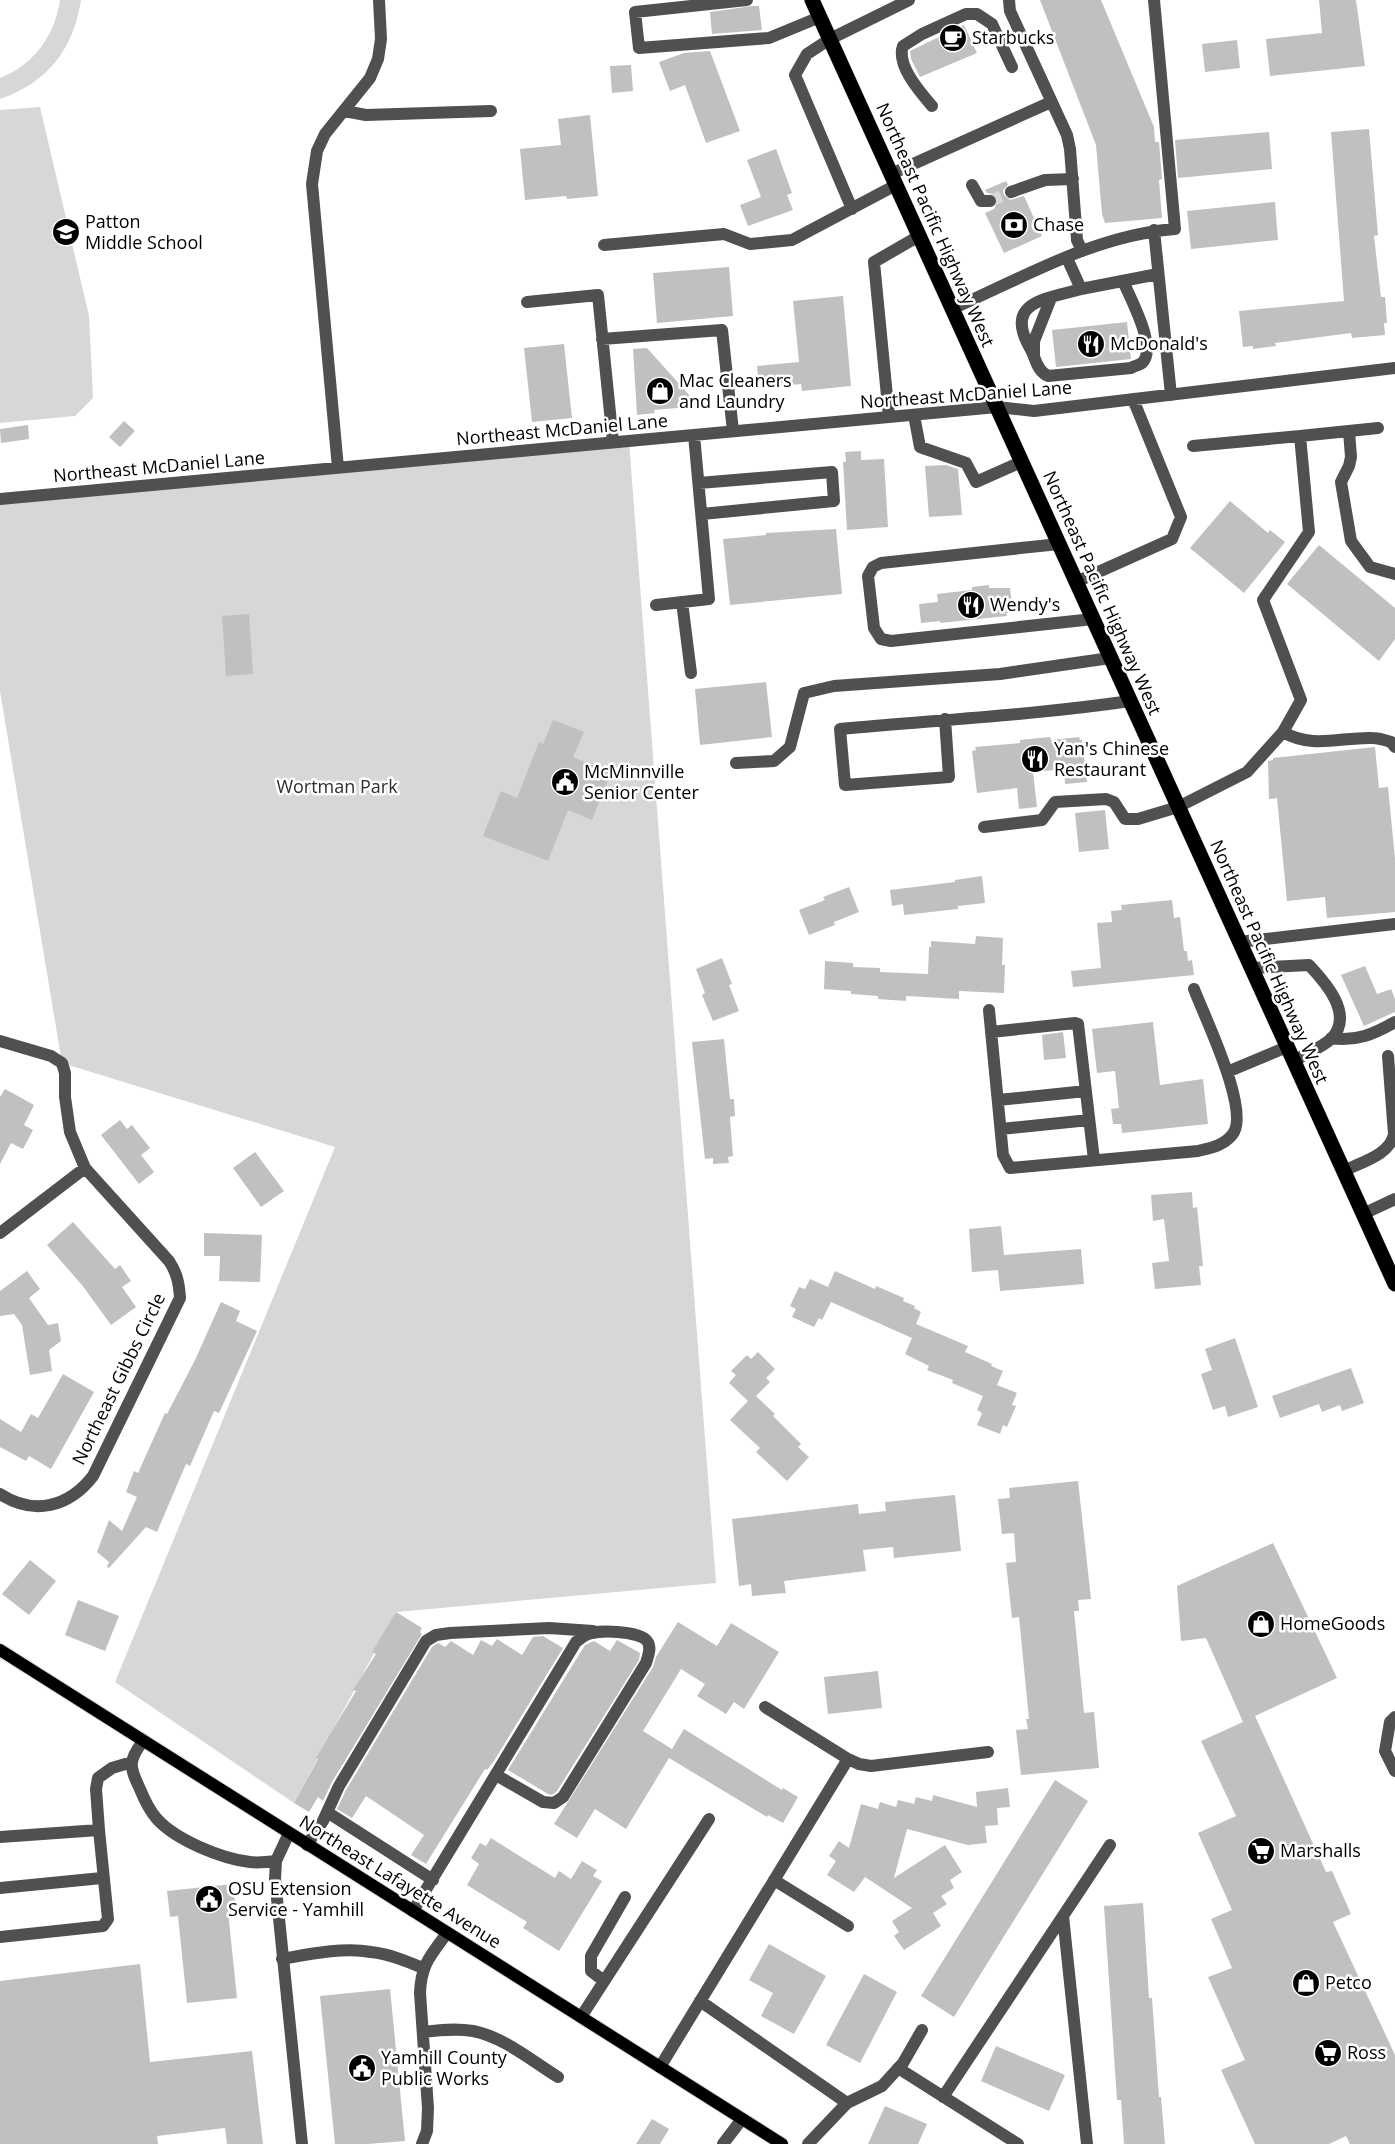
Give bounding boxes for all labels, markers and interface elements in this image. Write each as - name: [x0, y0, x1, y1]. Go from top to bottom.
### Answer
- cafe icon: Starbucks: [938, 23, 968, 53]
- place label: Starbucks: [972, 25, 1054, 49]
- street label: Northeast Pacific Highway West: [871, 99, 1001, 350]
- place label: Patton Middle School: [85, 209, 203, 254]
- bank icon: Chase: [999, 210, 1029, 240]
- place label: Chase: [1033, 212, 1084, 236]
- school or university icon: Patton Middle School: [51, 217, 81, 247]
- restaurant icon: McDonald's: [1076, 329, 1106, 359]
- place label: McDonald's: [1110, 331, 1208, 355]
- place label: Mac Cleaners and Laundry: [679, 368, 792, 413]
- street label: Northeast McDaniel Lane: [859, 375, 1073, 413]
- shop icon: Mac Cleaners and Laundry: [645, 376, 675, 406]
- street label: Northeast McDaniel Lane: [455, 408, 669, 450]
- street label: Northeast McDaniel Lane: [52, 445, 266, 487]
- street label: Northeast Pacific Highway West: [1038, 467, 1168, 718]
- restaurant icon: Wendy's: [956, 590, 986, 620]
- place label: Wendy's: [990, 592, 1060, 616]
- place label: Yan's Chinese Restaurant: [1054, 736, 1169, 781]
- restaurant icon: Yan's Chinese Restaurant: [1020, 744, 1050, 774]
- place label: McMinnville Senior Center: [584, 759, 699, 804]
- public building icon: McMinnville Senior Center: [550, 767, 580, 797]
- park label: Wortman Park: [276, 774, 398, 798]
- street label: Northeast Pacific Highway West: [1205, 836, 1335, 1087]
- street label: Northeast Gibbs Circle: [66, 1289, 170, 1468]
- shop icon: HomeGoods: [1246, 1609, 1276, 1639]
- place label: HomeGoods: [1280, 1611, 1385, 1635]
- street label: Northeast Lafayette Avenue: [295, 1809, 506, 1953]
- supermarket icon: Marshalls: [1246, 1836, 1276, 1866]
- place label: Marshalls: [1280, 1838, 1361, 1862]
- place label: OSU Extension Service - Yamhill: [228, 1876, 364, 1921]
- public building icon: OSU Extension Service - Yamhill: [194, 1884, 224, 1914]
- shop icon: Petco: [1291, 1968, 1321, 1998]
- place label: Petco: [1325, 1970, 1372, 1994]
- supermarket icon: Ross: [1313, 2038, 1343, 2068]
- place label: Ross: [1347, 2040, 1386, 2064]
- place label: Yamhill County Public Works: [381, 2045, 508, 2090]
- public building icon: Yamhill County Public Works: [347, 2053, 377, 2083]

